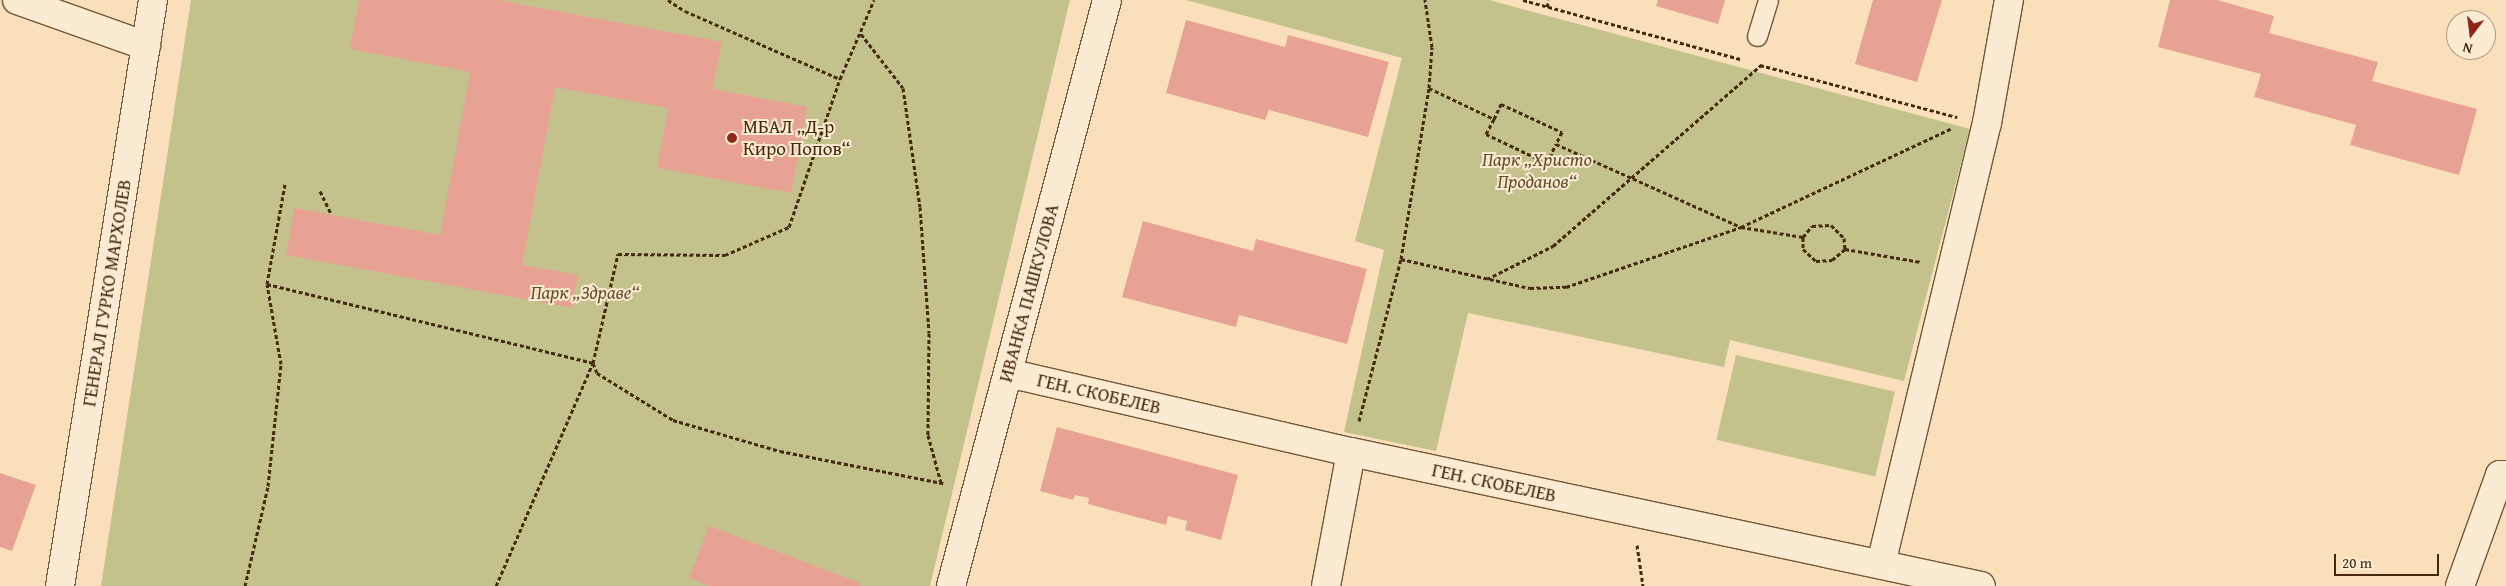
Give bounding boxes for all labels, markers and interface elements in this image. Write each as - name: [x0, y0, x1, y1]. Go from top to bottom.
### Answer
- north arrow: [2446, 10, 2496, 60]
- text: N: [2460, 38, 2474, 59]
- place label: МБАЛ „Д-р Киро Попов“: [743, 116, 850, 160]
- marker: МБАЛ „Д-р Киро Попов“: [725, 131, 739, 145]
- park label: Парк „Христо Проданов“: [1482, 149, 1592, 193]
- street label: ГЕНЕРАЛ ГУРКО МАРХОЛЕВ: [78, 178, 136, 408]
- street label: ИВАНКА ПАШКУЛОВА: [994, 201, 1064, 385]
- park label: Парк „Здраве“: [530, 282, 640, 304]
- street label: ГЕН. СКОБЕЛЕВ: [1035, 369, 1163, 419]
- street label: ГЕН. СКОБЕЛЕВ: [1430, 459, 1558, 507]
- scale bar: [2336, 544, 2441, 576]
- text: 20 m: [2342, 552, 2372, 573]

